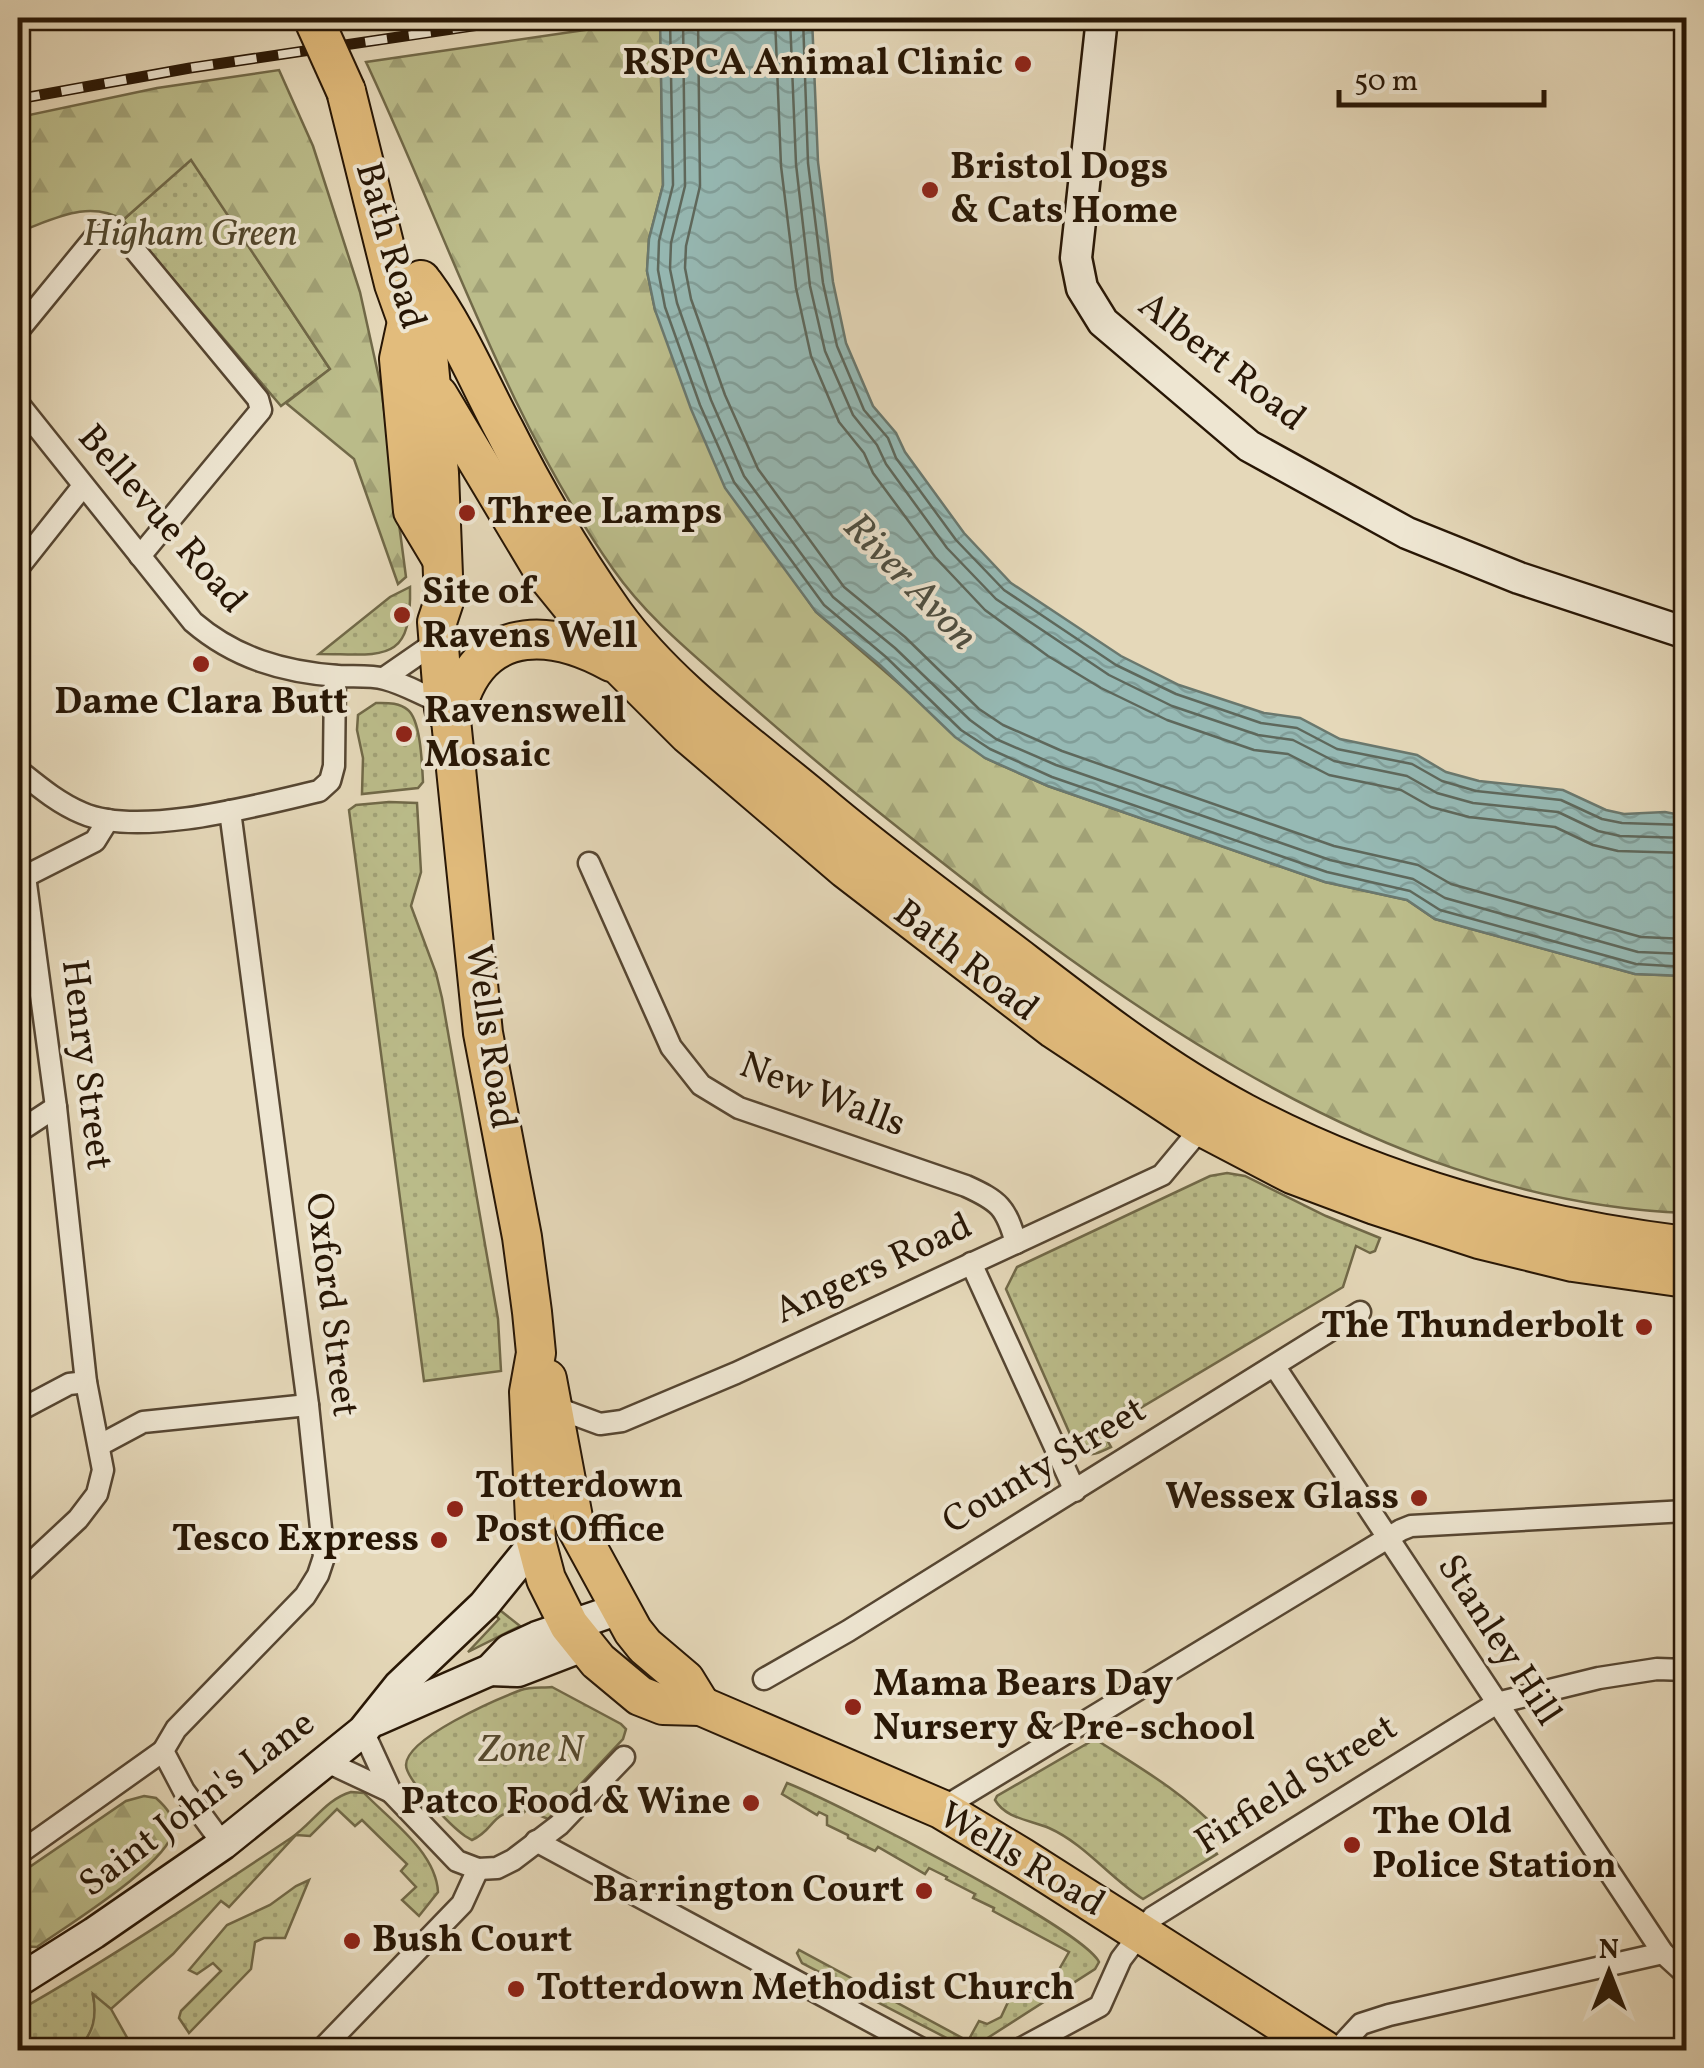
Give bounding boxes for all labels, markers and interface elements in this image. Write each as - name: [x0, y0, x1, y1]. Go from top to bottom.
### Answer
- place label: RSPCA Animal Clinic: [623, 38, 1003, 91]
- scale bar: [1339, 45, 1544, 107]
- marker: RSPCA Animal Clinic: [1012, 53, 1034, 75]
- text: 50 m: [1354, 61, 1418, 103]
- place label: Bristol Dogs & Cats Home: [950, 142, 1178, 239]
- street label: Bath Road: [340, 156, 438, 336]
- marker: Bristol Dogs & Cats Home: [919, 179, 941, 201]
- park label: Higham Green: [83, 209, 297, 262]
- street label: Albert Road: [1126, 281, 1316, 445]
- street label: Bellevue Road: [64, 414, 258, 626]
- place label: Three Lamps: [487, 487, 722, 540]
- marker: Three Lamps: [456, 502, 478, 524]
- water label: River Avon: [829, 502, 989, 664]
- place label: Site of Ravens Well: [422, 567, 638, 664]
- marker: Site of Ravens Well: [391, 604, 413, 626]
- marker: Dame Clara Butt: [190, 653, 212, 675]
- place label: Dame Clara Butt: [54, 677, 348, 730]
- place label: Ravenswell Mosaic: [424, 686, 626, 783]
- marker: Ravenswell Mosaic: [393, 723, 415, 745]
- street label: Bath Road: [881, 888, 1049, 1036]
- street label: Wells Road: [450, 941, 528, 1133]
- street label: Henry Street: [46, 957, 124, 1173]
- street label: New Walls: [731, 1040, 913, 1152]
- street label: Oxford Street: [290, 1190, 370, 1420]
- street label: Angers Road: [767, 1201, 981, 1339]
- place label: The Thunderbolt: [1321, 1301, 1624, 1354]
- marker: The Thunderbolt: [1633, 1316, 1655, 1338]
- street label: County Street: [933, 1385, 1157, 1549]
- place label: Totterdown Post Office: [475, 1461, 683, 1558]
- place label: Wessex Glass: [1165, 1472, 1399, 1525]
- marker: Wessex Glass: [1408, 1487, 1430, 1509]
- marker: Totterdown Post Office: [444, 1498, 466, 1520]
- place label: Tesco Express: [172, 1514, 419, 1567]
- marker: Tesco Express: [428, 1529, 450, 1551]
- street label: Stanley Hill: [1423, 1545, 1573, 1737]
- place label: Mama Bears Day Nursery & Pre-school: [873, 1659, 1255, 1756]
- marker: Mama Bears Day Nursery & Pre-school: [842, 1696, 864, 1718]
- street label: Saint John's Lane: [69, 1699, 327, 1911]
- street label: Firfield Street: [1186, 1703, 1408, 1869]
- park label: Zone N: [478, 1725, 585, 1778]
- place label: Patco Food & Wine: [400, 1777, 731, 1830]
- street label: Wells Road: [928, 1791, 1114, 1931]
- marker: Patco Food & Wine: [740, 1792, 762, 1814]
- place label: The Old Police Station: [1372, 1797, 1617, 1894]
- marker: The Old Police Station: [1341, 1834, 1363, 1856]
- place label: Barrington Court: [592, 1865, 904, 1918]
- marker: Barrington Court: [913, 1880, 935, 1902]
- place label: Bush Court: [372, 1915, 572, 1968]
- north arrow: [1559, 1923, 1659, 2023]
- marker: Bush Court: [341, 1930, 363, 1952]
- text: N: [1599, 1931, 1619, 1970]
- place label: Totterdown Methodist Church: [536, 1963, 1075, 2016]
- marker: Totterdown Methodist Church: [505, 1978, 527, 2000]

